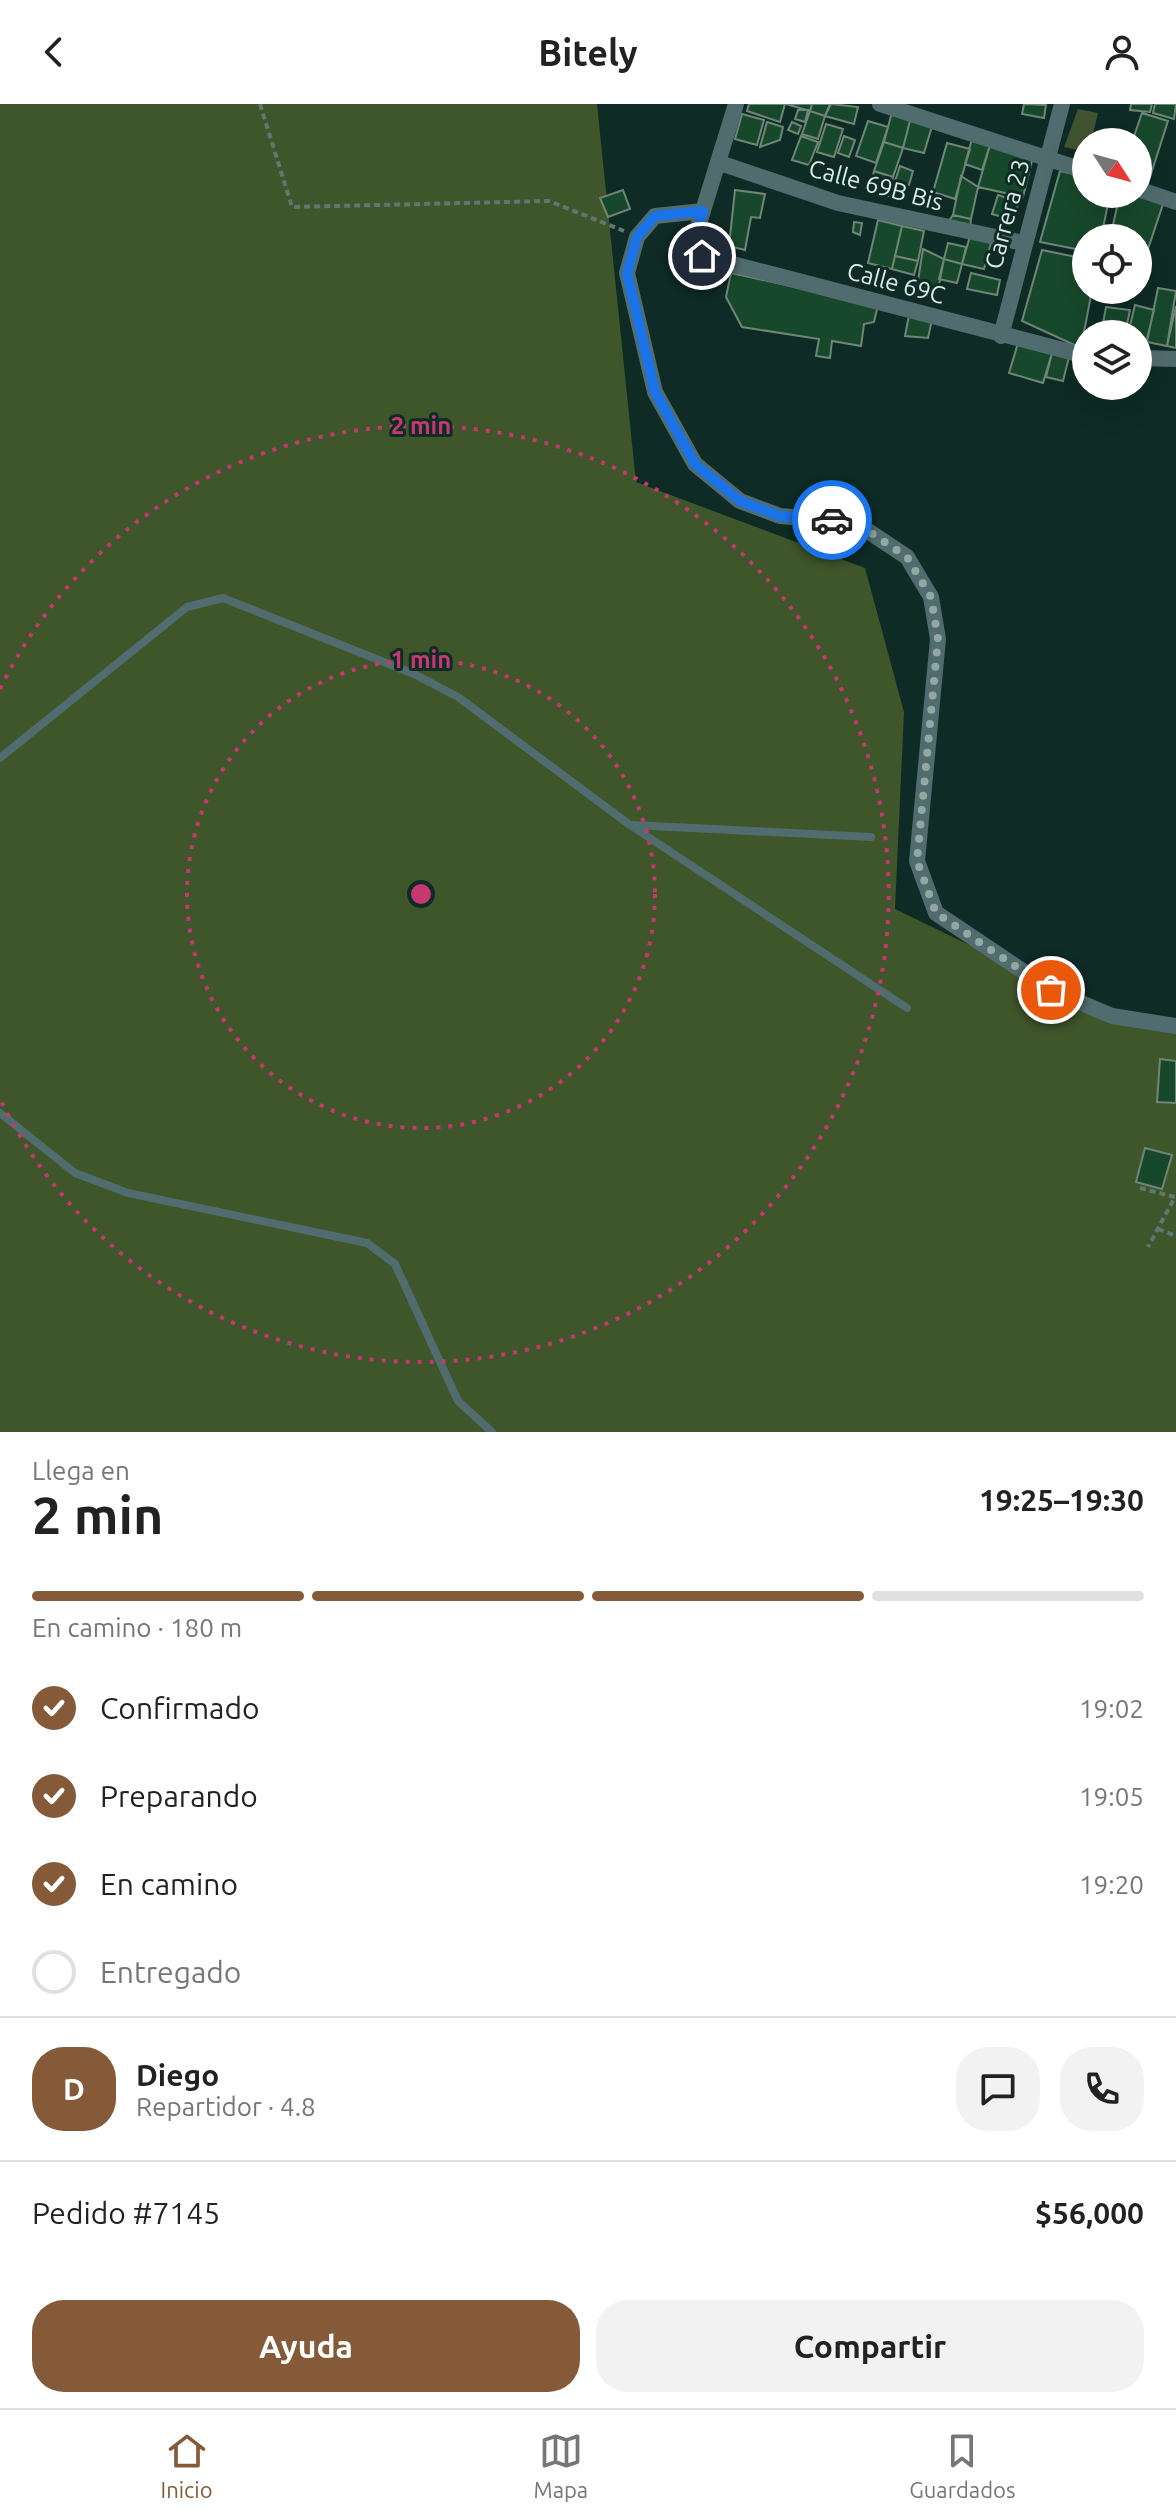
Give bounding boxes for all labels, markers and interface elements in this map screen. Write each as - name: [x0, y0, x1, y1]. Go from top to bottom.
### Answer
- icon: back: [32, 30, 76, 74]
- icon: person: [1100, 30, 1144, 74]
- text: Bitely: [538, 32, 638, 73]
- north arrow: [1072, 128, 1152, 208]
- map controls: [1072, 128, 1152, 400]
- street label: Calle 69B Bis: [806, 154, 946, 216]
- street label: Carrera 23: [979, 156, 1035, 272]
- pin: [668, 222, 736, 290]
- button: locate: [1072, 224, 1152, 304]
- icon: home: [680, 234, 724, 278]
- street label: Calle 69C: [844, 257, 948, 309]
- button: layers: [1072, 320, 1152, 400]
- text: 2 min: [391, 412, 451, 439]
- courier: [792, 480, 872, 560]
- icon: car: [810, 498, 854, 542]
- text: 1 min: [391, 646, 451, 673]
- centre of rings: [407, 880, 435, 908]
- pin: [1017, 956, 1085, 1024]
- icon: bag: [1029, 968, 1073, 1012]
- text: Llega en: [32, 1456, 130, 1485]
- text: 19:25–19:30: [979, 1483, 1144, 1517]
- text: 2 min: [32, 1486, 163, 1544]
- text: En camino · 180 m: [32, 1613, 242, 1642]
- icon: check: [32, 1686, 76, 1730]
- text: Confirmado: [100, 1691, 260, 1725]
- text: 19:02: [1079, 1694, 1144, 1723]
- icon: check: [32, 1774, 76, 1818]
- text: Preparando: [100, 1779, 258, 1813]
- text: 19:05: [1079, 1782, 1144, 1811]
- icon: check: [32, 1862, 76, 1906]
- text: En camino: [100, 1867, 238, 1901]
- text: 19:20: [1079, 1870, 1144, 1899]
- text: Entregado: [100, 1955, 241, 1989]
- button: chat: [956, 2047, 1040, 2131]
- button: phone: [1060, 2047, 1144, 2131]
- text: Diego: [136, 2058, 219, 2092]
- text: D: [63, 2072, 85, 2106]
- text: Repartidor · 4.8: [136, 2092, 316, 2121]
- text: Pedido #7145: [32, 2196, 220, 2230]
- text: $56,000: [1035, 2196, 1144, 2230]
- button: Ayuda: [32, 2300, 580, 2392]
- button: Compartir: [596, 2300, 1144, 2392]
- tab: Inicio: [161, 2429, 213, 2502]
- tab: Mapa: [534, 2429, 588, 2502]
- tab: Guardados: [909, 2429, 1015, 2502]

